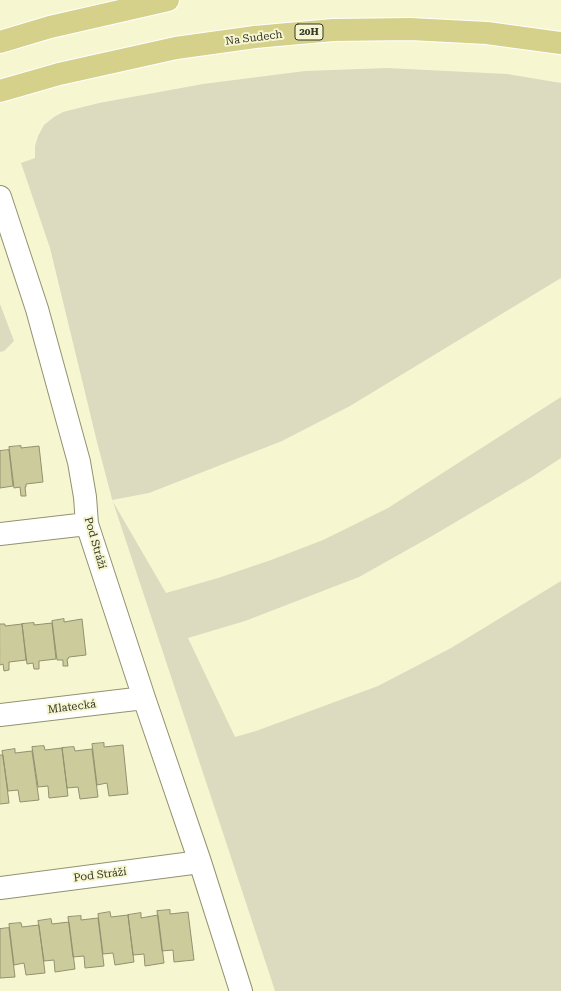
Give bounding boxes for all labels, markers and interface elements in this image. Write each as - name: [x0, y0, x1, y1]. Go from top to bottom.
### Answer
- road number: 20H: [295, 24, 323, 40]
- street label: Na Sudech: [225, 28, 283, 48]
- street label: Pod Stráží: [81, 516, 109, 570]
- street label: Mlatecká: [47, 697, 97, 717]
- street label: Pod Stráží: [73, 865, 127, 885]

